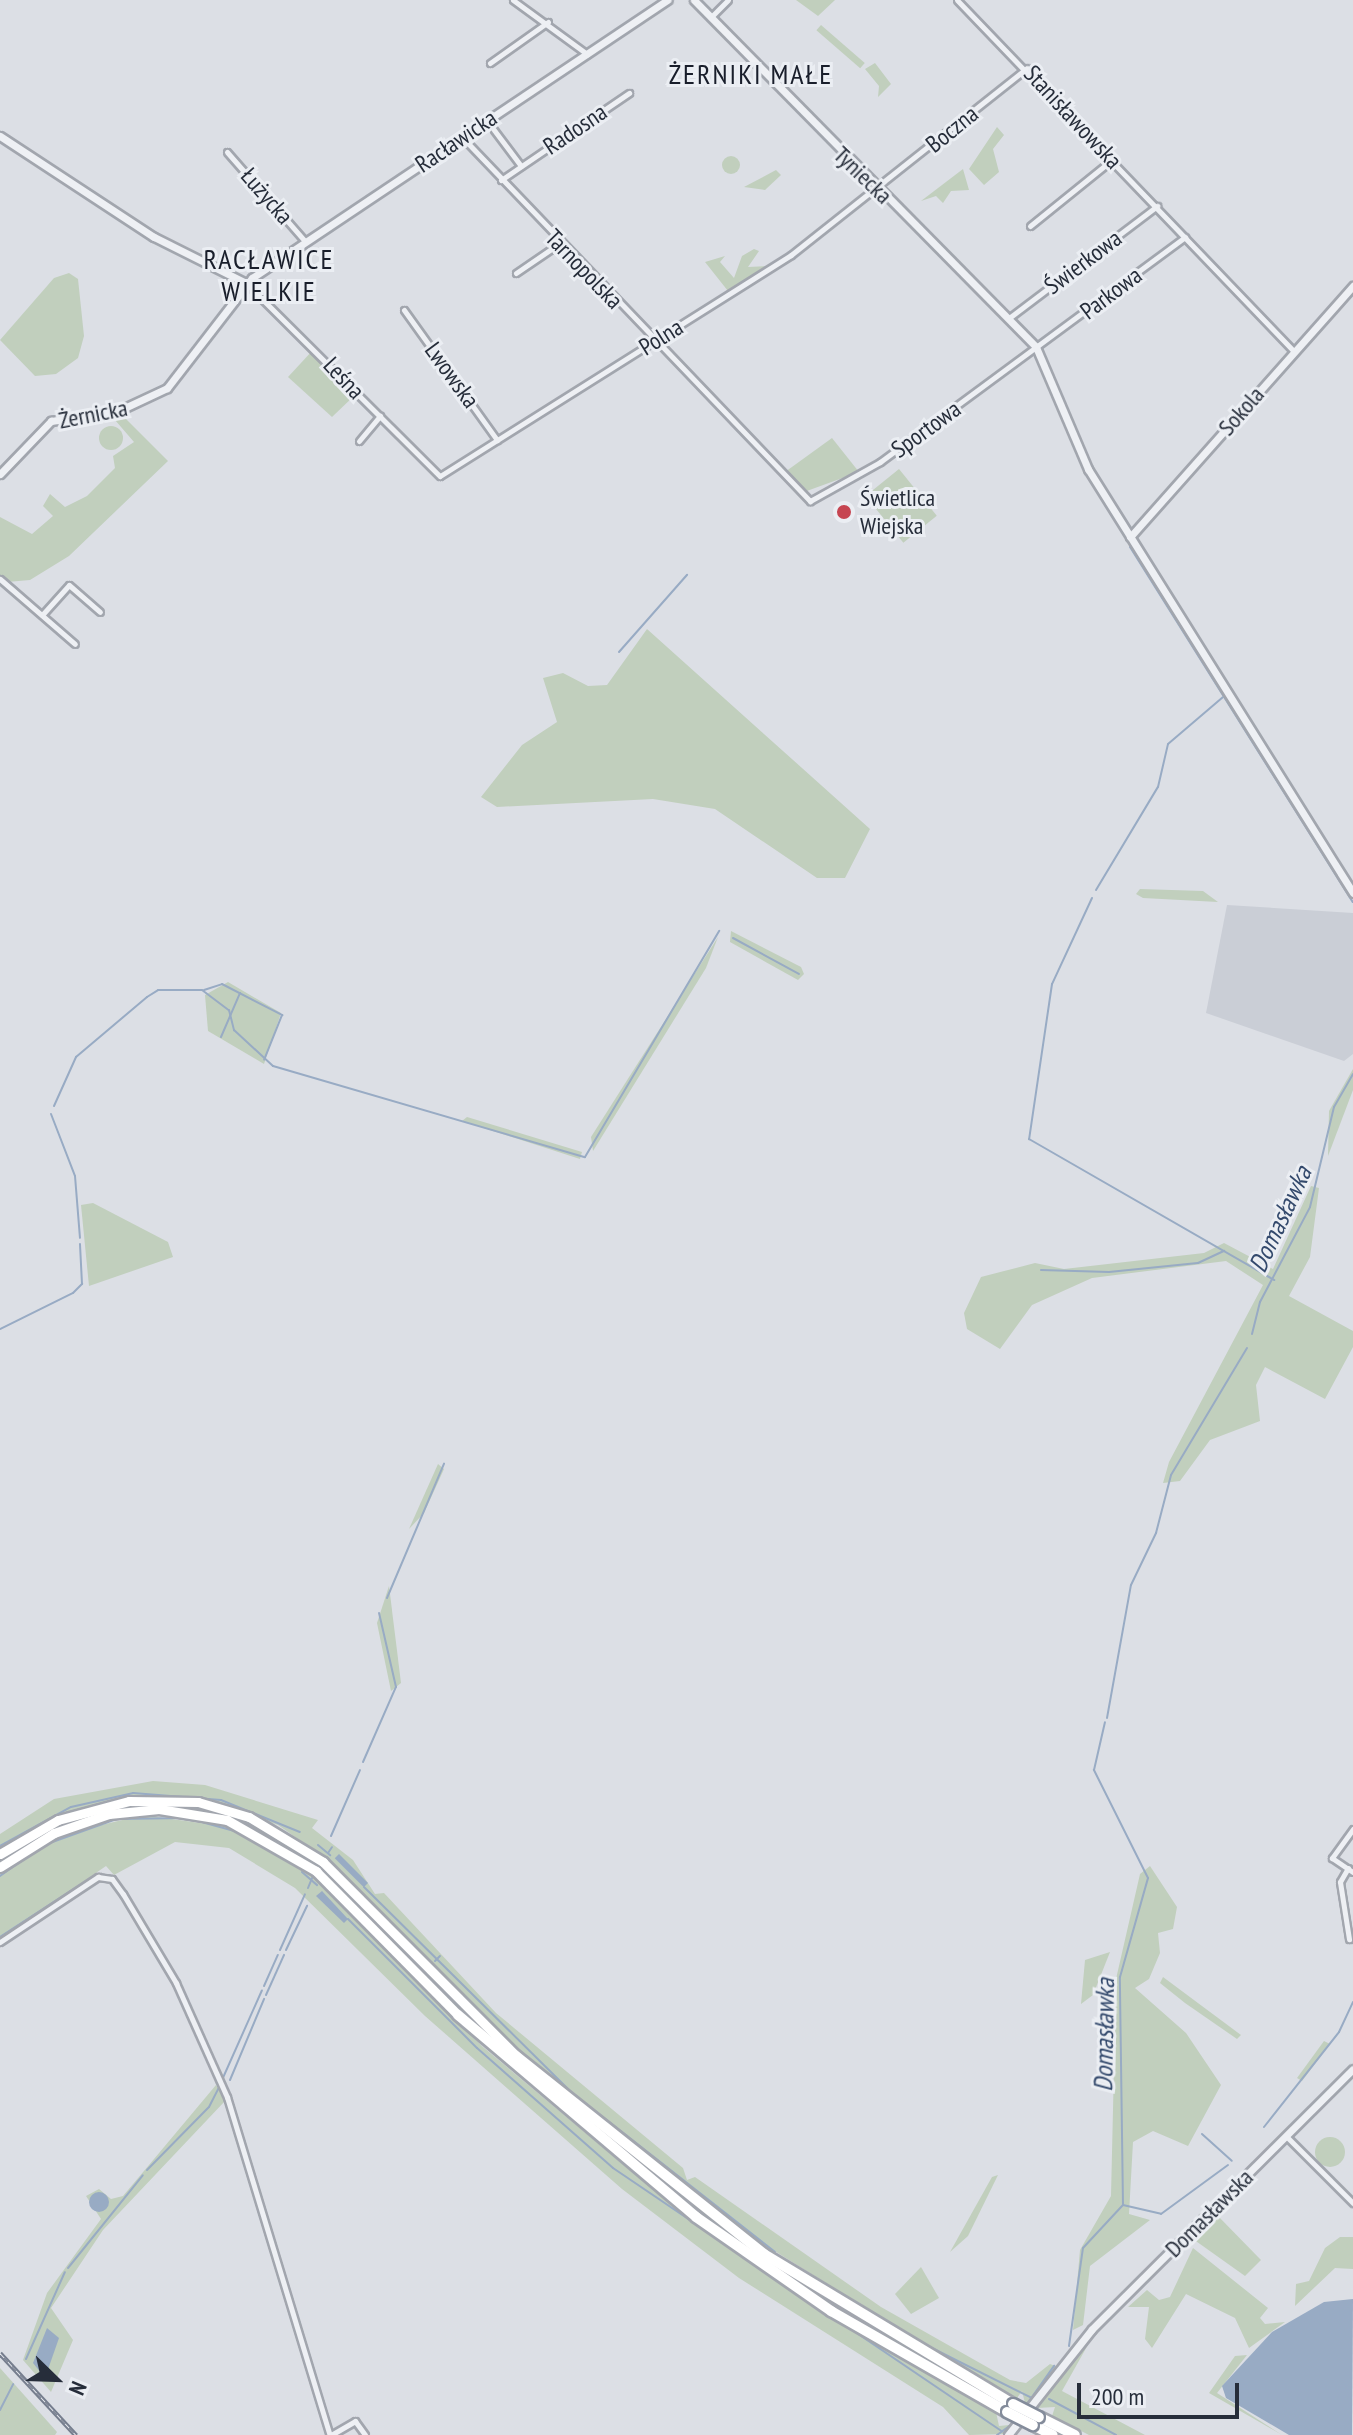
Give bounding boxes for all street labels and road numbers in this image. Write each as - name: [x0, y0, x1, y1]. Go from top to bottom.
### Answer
- street label: Stanisławowska: [1018, 59, 1128, 175]
- street label: Radosna: [538, 97, 612, 161]
- street label: Boczna: [920, 99, 984, 159]
- street label: Racławicka: [410, 103, 502, 179]
- street label: Tyniecka: [828, 140, 898, 210]
- street label: Łużycka: [235, 162, 299, 230]
- street label: Tarnopolska: [539, 223, 629, 315]
- street label: Świerkowa: [1039, 224, 1127, 300]
- street label: Parkowa: [1075, 261, 1147, 325]
- street label: Polna: [634, 313, 688, 361]
- street label: Lwowska: [419, 337, 485, 413]
- street label: Leśna: [317, 351, 371, 405]
- street label: Sokola: [1212, 381, 1270, 441]
- street label: Żernicka: [56, 393, 130, 435]
- street label: Sportowa: [886, 394, 966, 464]
- street label: Domasławska: [1159, 2163, 1259, 2263]

